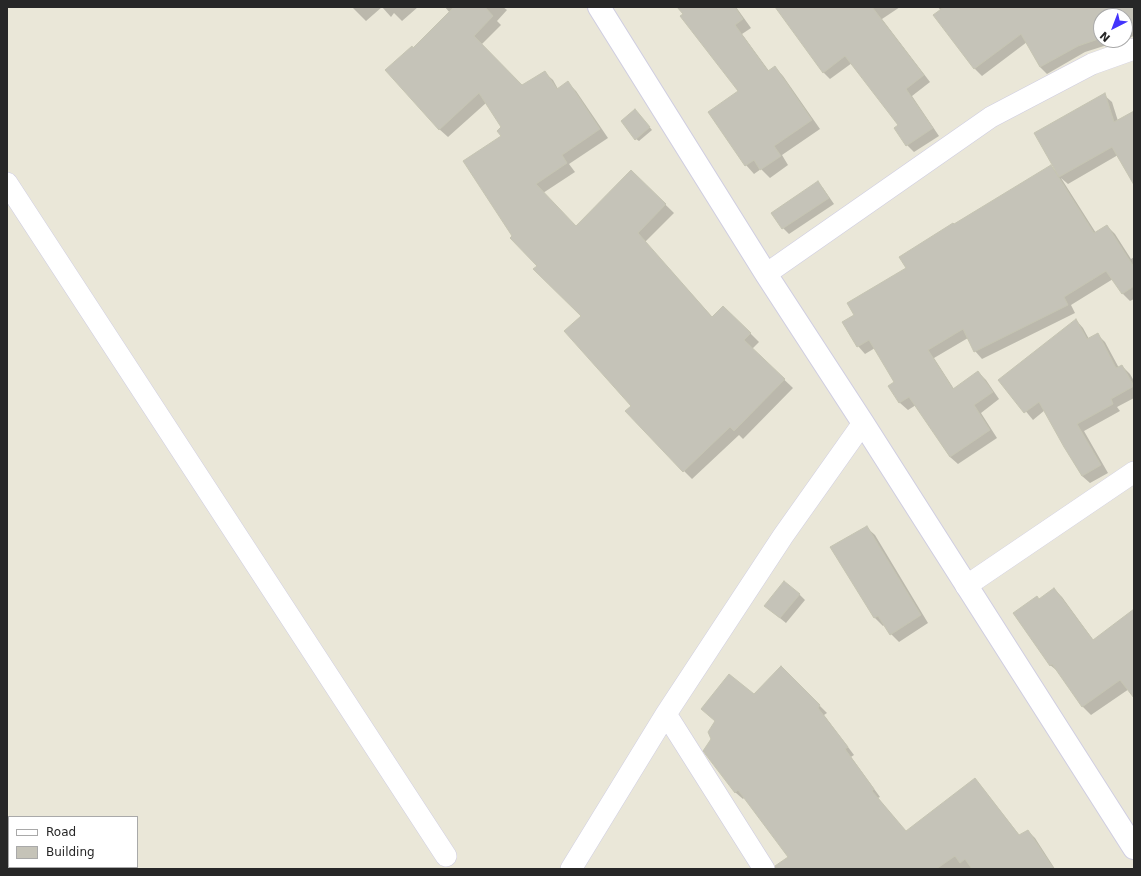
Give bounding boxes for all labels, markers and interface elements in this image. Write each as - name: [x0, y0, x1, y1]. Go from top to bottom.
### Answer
- north arrow: [1093, 8, 1133, 48]
- text: N: [1098, 29, 1113, 44]
- legend: [8, 816, 138, 868]
- text: Road: [46, 825, 76, 839]
- text: Building: [46, 845, 95, 859]

